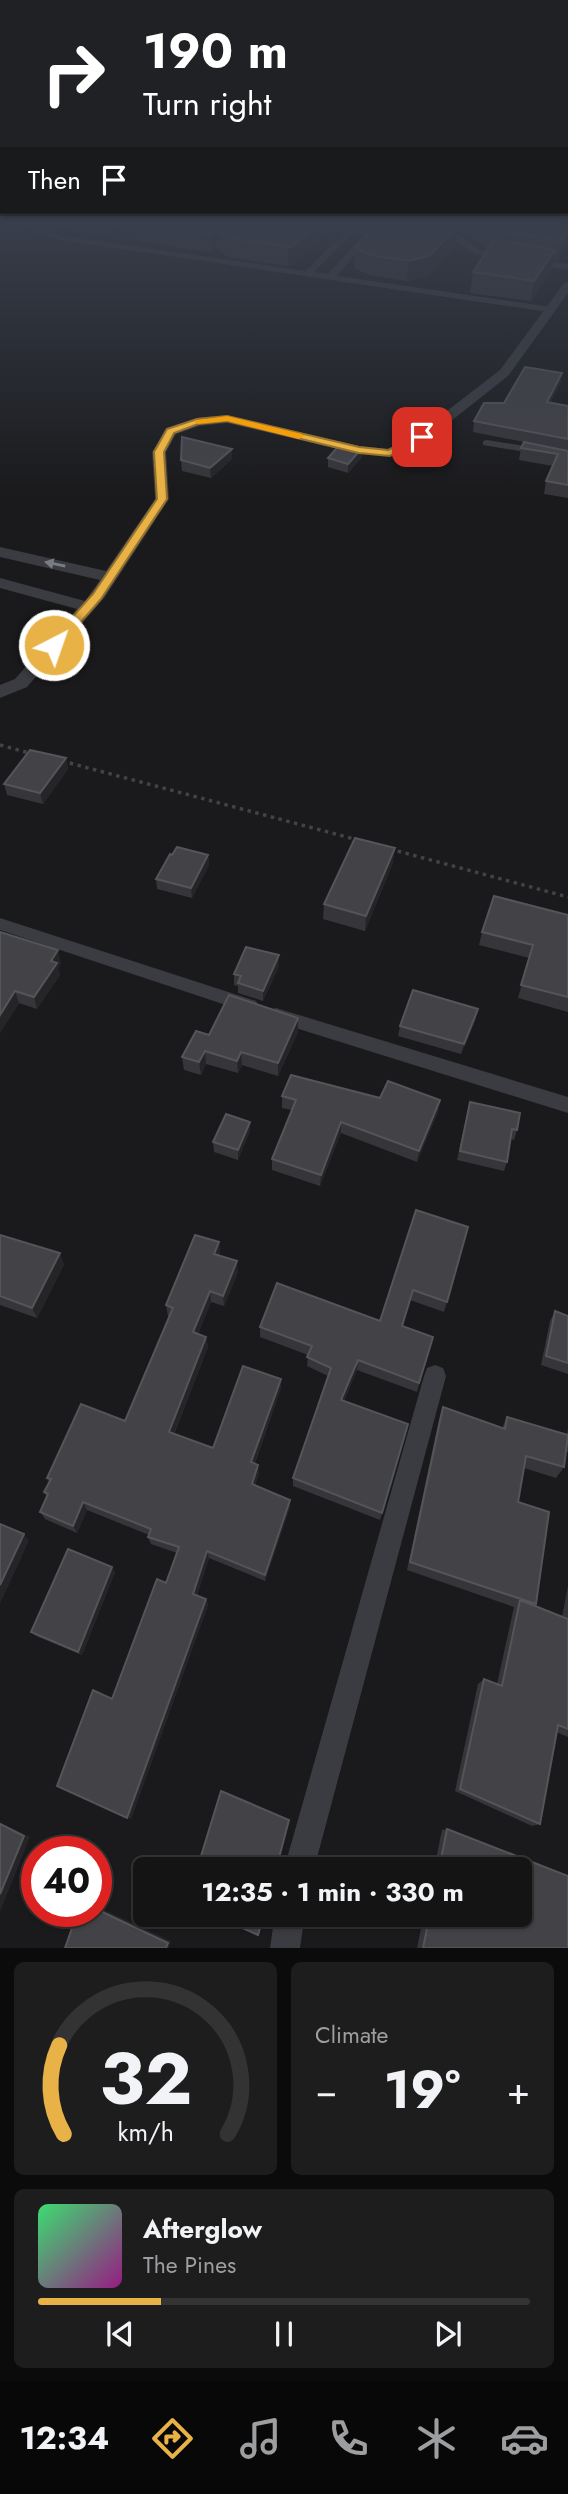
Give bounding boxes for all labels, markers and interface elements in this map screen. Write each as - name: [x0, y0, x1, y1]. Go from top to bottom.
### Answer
- text: 190 m: [143, 16, 288, 86]
- icon: right: [28, 28, 119, 119]
- text: Turn right: [143, 81, 272, 127]
- text: Then: [28, 161, 81, 199]
- icon: arrive: [95, 161, 133, 199]
- pin: [392, 407, 452, 467]
- icon: arrive: [403, 418, 441, 456]
- one-way arrow: [44, 559, 66, 570]
- position arrow: [17, 608, 91, 682]
- speed limit sign: 40: [21, 1836, 112, 1927]
- text: 12:35 · 1 min · 330 m: [201, 1873, 464, 1911]
- text: Climate: [315, 2018, 388, 2052]
- text: 32: [99, 2027, 192, 2132]
- text: 19°: [384, 2052, 460, 2128]
- text: −: [315, 2063, 337, 2118]
- text: +: [507, 2063, 530, 2118]
- text: km/h: [117, 2114, 174, 2150]
- text: Afterglow: [143, 2210, 262, 2248]
- text: The Pines: [143, 2248, 236, 2282]
- icon: previous: [101, 2315, 139, 2353]
- icon: pause: [265, 2315, 303, 2353]
- icon: next: [429, 2315, 467, 2353]
- icon: directions: [148, 2414, 197, 2463]
- icon: music: [236, 2414, 285, 2463]
- icon: phone: [324, 2414, 373, 2463]
- icon: climate: [412, 2414, 461, 2463]
- icon: car: [500, 2414, 549, 2463]
- text: 12:34: [19, 2415, 109, 2461]

